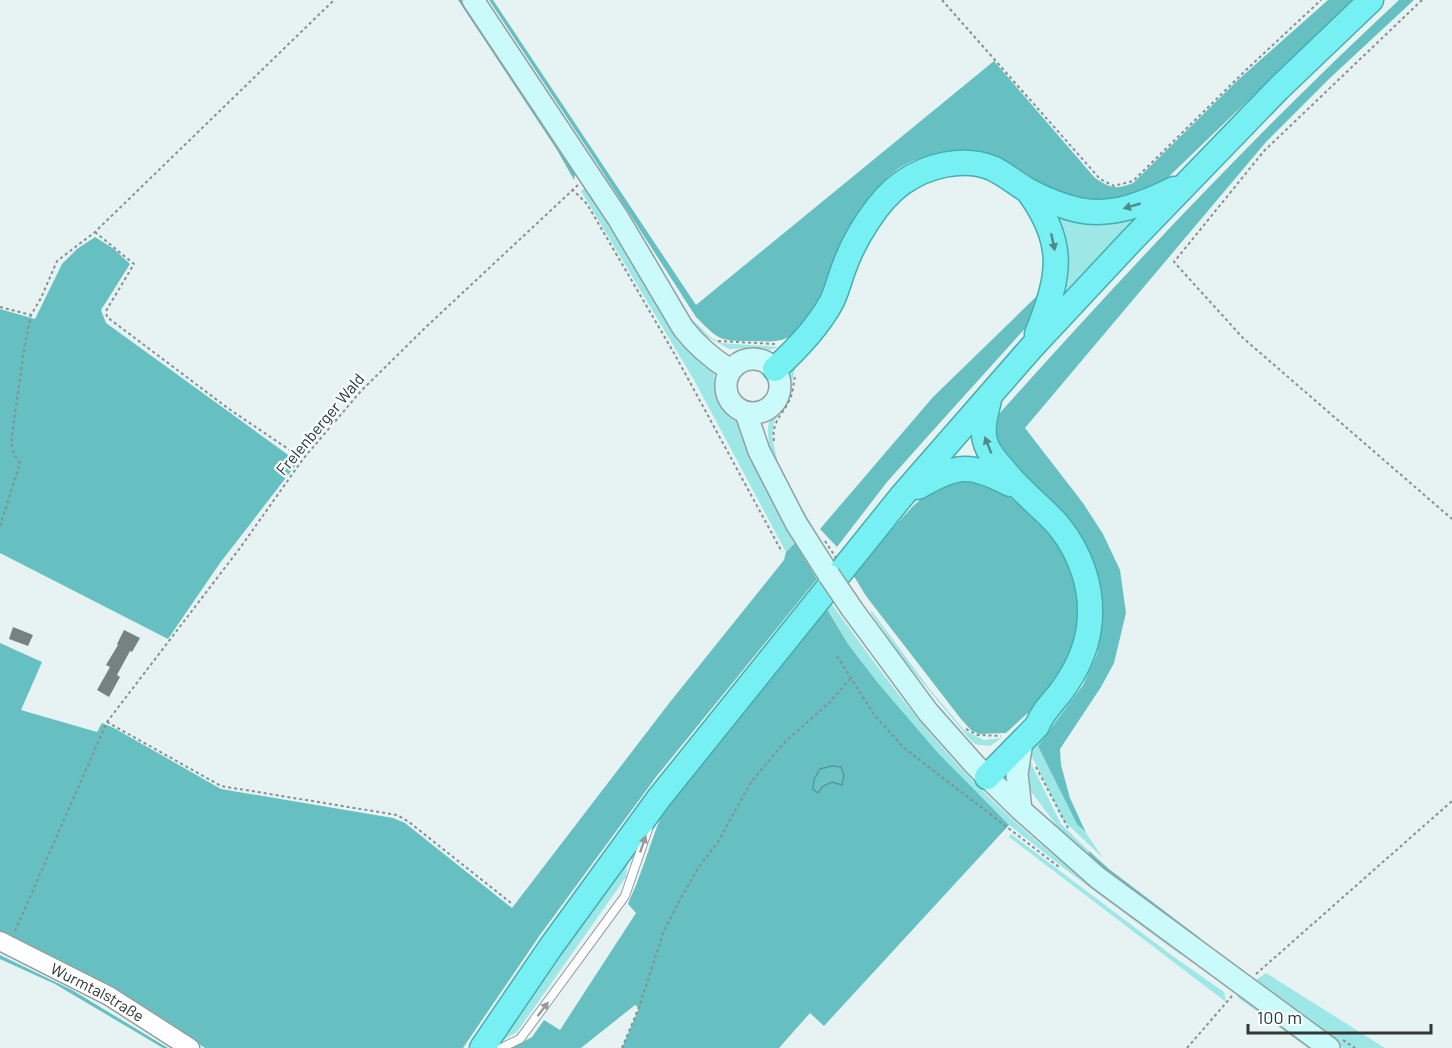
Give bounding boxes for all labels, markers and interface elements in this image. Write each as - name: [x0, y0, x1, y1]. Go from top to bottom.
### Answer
- one-way arrow: [1123, 202, 1141, 211]
- one-way arrow: [1049, 233, 1059, 252]
- street label: Frelenberger Wald: [272, 369, 368, 478]
- one-way arrow: [983, 436, 993, 454]
- one-way arrow: [638, 835, 648, 853]
- street label: Wurmtalstraße: [48, 958, 148, 1025]
- scale bar: [1248, 997, 1431, 1035]
- one-way arrow: [536, 1001, 548, 1016]
- text: 100 m: [1257, 1006, 1302, 1028]

